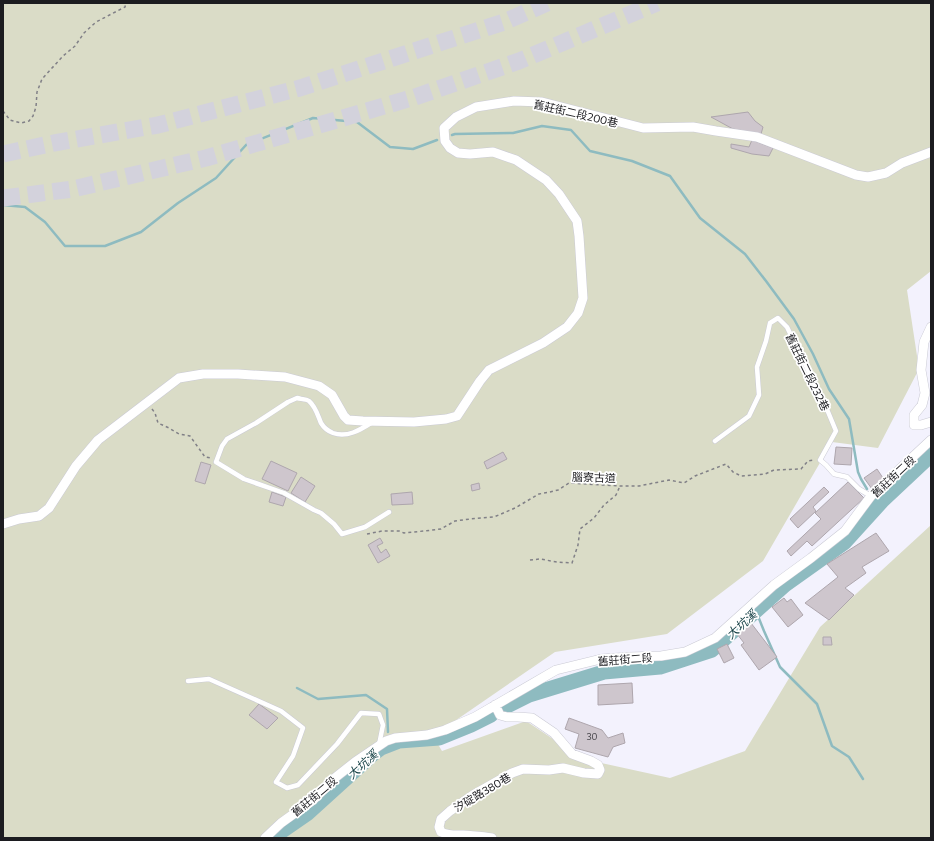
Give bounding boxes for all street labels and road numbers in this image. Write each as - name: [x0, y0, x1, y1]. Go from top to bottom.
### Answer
- street label: 舊莊街二段200巷: [532, 97, 620, 129]
- street label: 舊莊街二段232巷: [784, 331, 832, 413]
- street label: 舊莊街二段: [868, 452, 918, 500]
- street label: 腦寮古道: [572, 470, 616, 484]
- street label: 舊莊街二段: [597, 651, 653, 667]
- street label: 汐碇路380巷: [451, 770, 513, 814]
- street label: 舊莊街二段: [289, 773, 339, 819]

